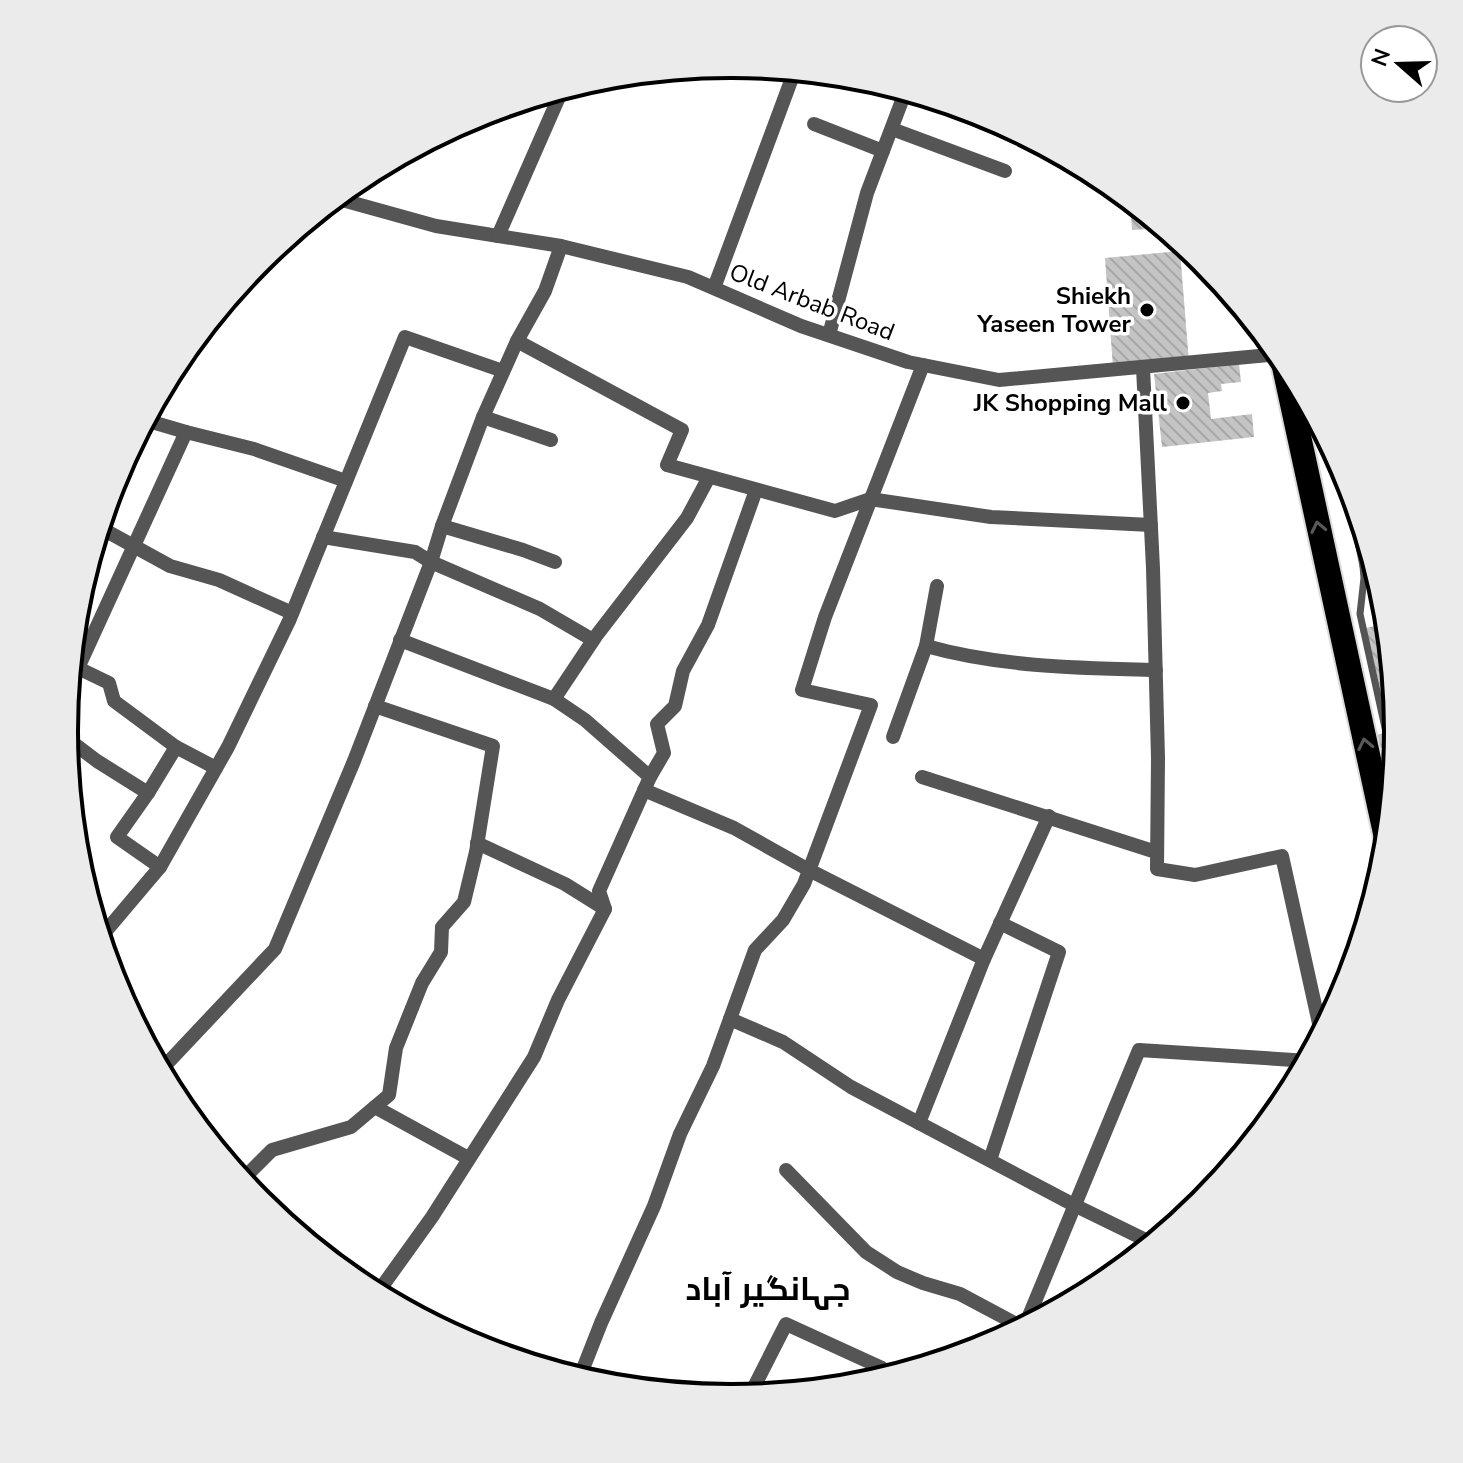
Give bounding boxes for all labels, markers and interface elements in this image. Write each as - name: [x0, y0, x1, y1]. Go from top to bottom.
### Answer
- north arrow: [1359, 24, 1439, 104]
- text: N: [1364, 45, 1398, 70]
- street label: Old Arbab Road: [725, 256, 899, 348]
- place label: Shiekh Yaseen Tower: [976, 280, 1132, 340]
- marker: Shiekh Yaseen Tower: [1138, 301, 1156, 319]
- place label: JK Shopping Mall: [973, 387, 1167, 419]
- marker: JK Shopping Mall: [1174, 394, 1192, 412]
- one-way arrow: [1310, 521, 1327, 534]
- one-way arrow: [1357, 737, 1374, 751]
- district label: جہانگیر آباد: [685, 1268, 851, 1311]

